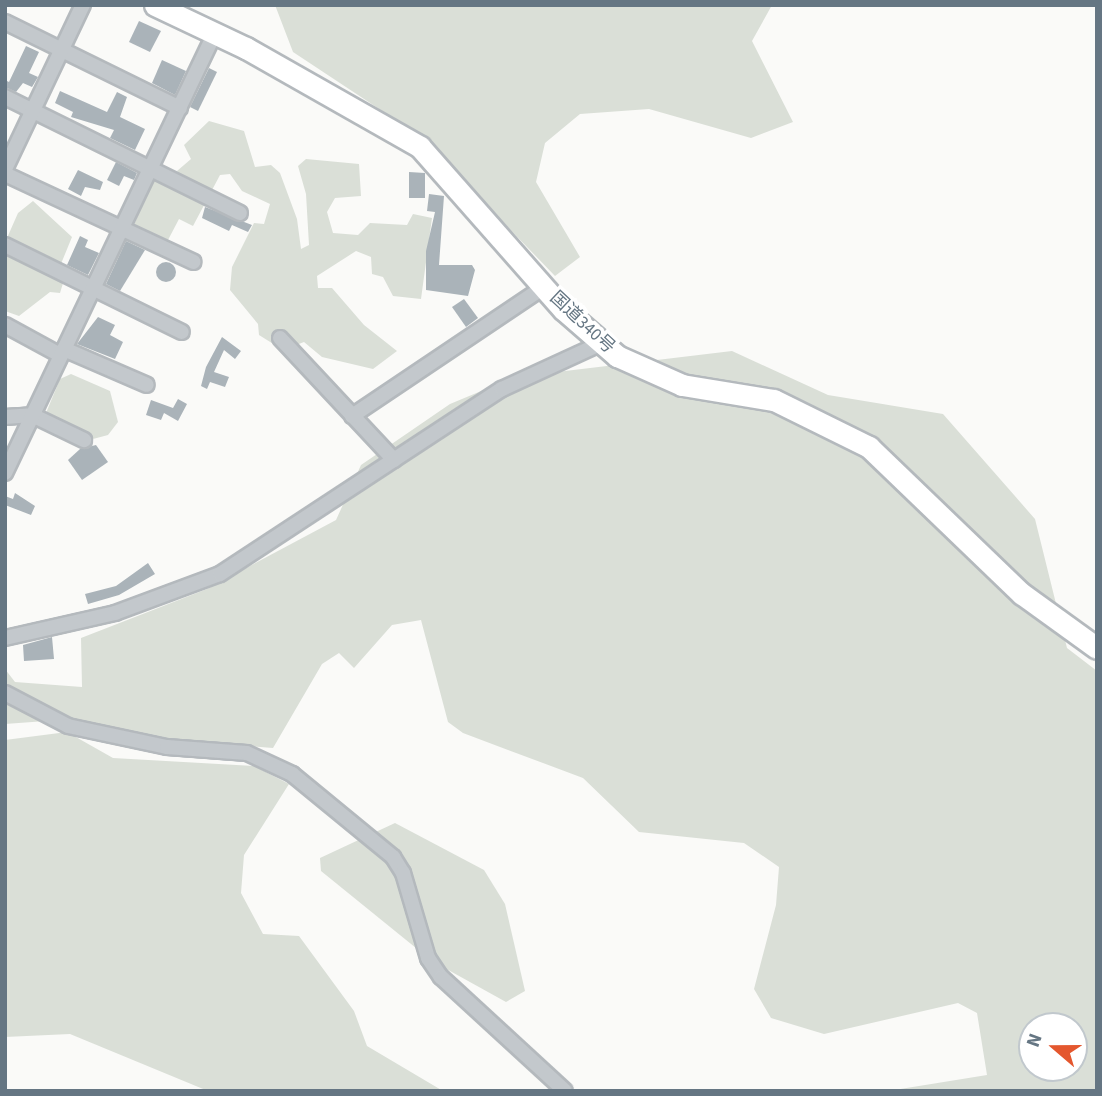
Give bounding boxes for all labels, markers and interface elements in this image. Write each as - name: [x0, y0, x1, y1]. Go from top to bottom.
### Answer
- street label: 国道340号: [545, 288, 619, 358]
- north arrow: [1018, 1012, 1088, 1082]
- text: N: [1020, 1030, 1050, 1051]

